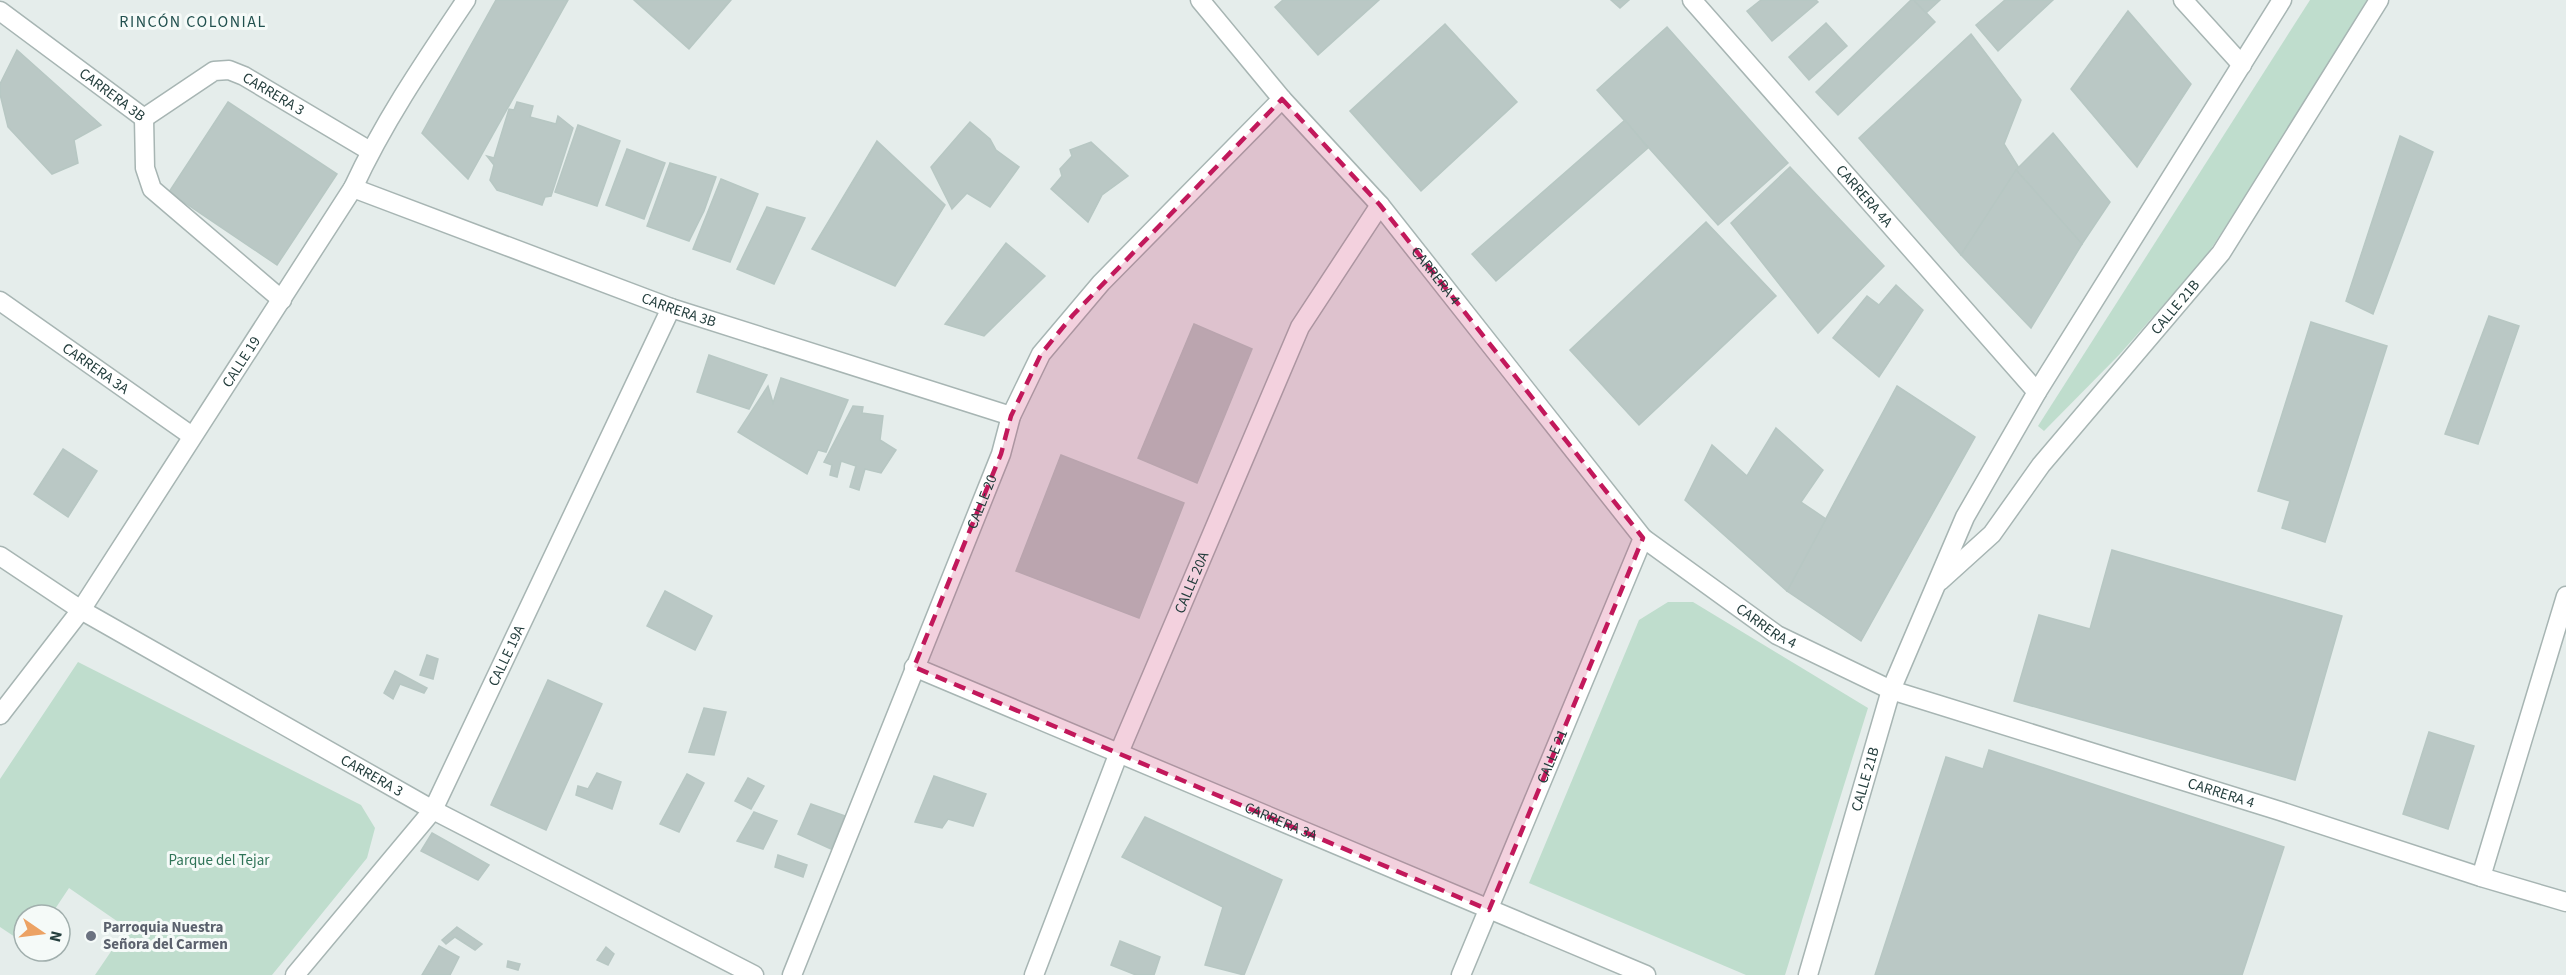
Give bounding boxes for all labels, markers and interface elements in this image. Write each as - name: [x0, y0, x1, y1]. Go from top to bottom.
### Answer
- district label: RINCÓN COLONIAL: [119, 11, 267, 33]
- street label: CARRERA 3B: [75, 63, 150, 127]
- street label: CARRERA 3: [238, 67, 308, 121]
- street label: CARRERA 4A: [1831, 160, 1898, 233]
- street label: CARRERA 4: [1406, 242, 1465, 310]
- street label: CALLE 21B: [2146, 275, 2205, 339]
- street label: CARRERA 3B: [638, 288, 719, 333]
- street label: CALLE 19: [217, 332, 266, 392]
- street label: CARRERA 3A: [58, 338, 134, 400]
- street label: CALLE 20: [962, 471, 1003, 532]
- street label: CALLE 20A: [1169, 548, 1215, 617]
- street label: CARRERA 4: [1732, 599, 1801, 654]
- street label: CALLE 19A: [483, 621, 531, 690]
- street label: CALLE 21: [1532, 726, 1573, 787]
- street label: CALLE 21B: [1846, 744, 1885, 814]
- street label: CARRERA 3: [337, 750, 407, 802]
- street label: CARRERA 4: [2185, 773, 2258, 814]
- street label: CARRERA 3A: [1241, 797, 1321, 847]
- park label: Parque del Tejar: [169, 850, 270, 871]
- north arrow: [12, 903, 72, 963]
- place label: Parroquia Nuestra Señora del Carmen: [103, 917, 228, 955]
- text: N: [44, 929, 68, 944]
- marker: Parroquia Nuestra Señora del Carmen: [84, 929, 98, 943]

